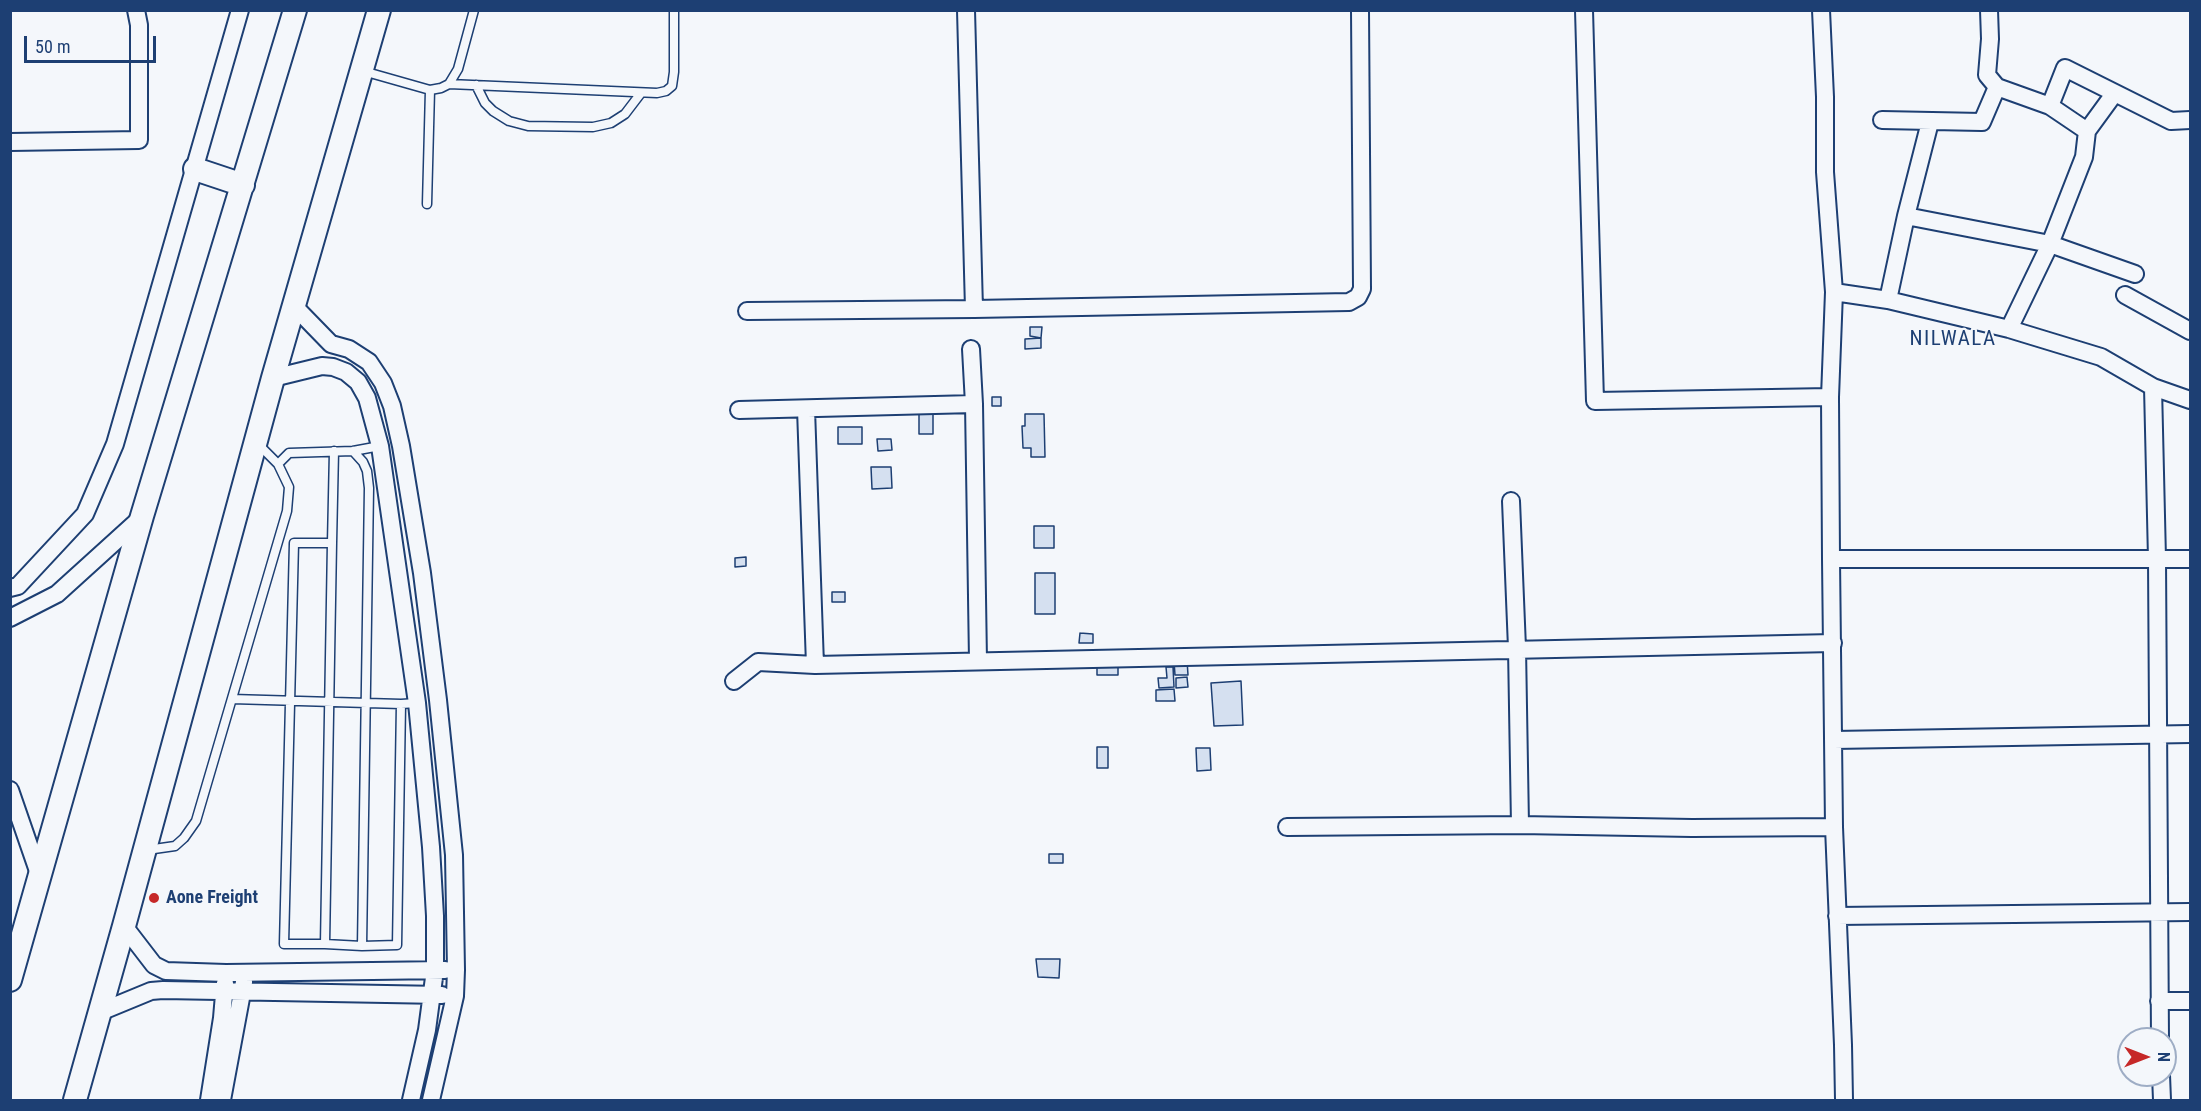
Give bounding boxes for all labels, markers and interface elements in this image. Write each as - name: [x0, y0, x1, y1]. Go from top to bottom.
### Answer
- scale bar: [27, 24, 159, 62]
- text: 50 m: [35, 36, 70, 57]
- district label: NILWALA: [1909, 327, 1997, 353]
- place label: Aone Freight: [166, 887, 258, 909]
- marker: Aone Freight: [147, 891, 161, 905]
- north arrow: [2117, 1027, 2177, 1087]
- text: N: [2154, 1052, 2173, 1062]

